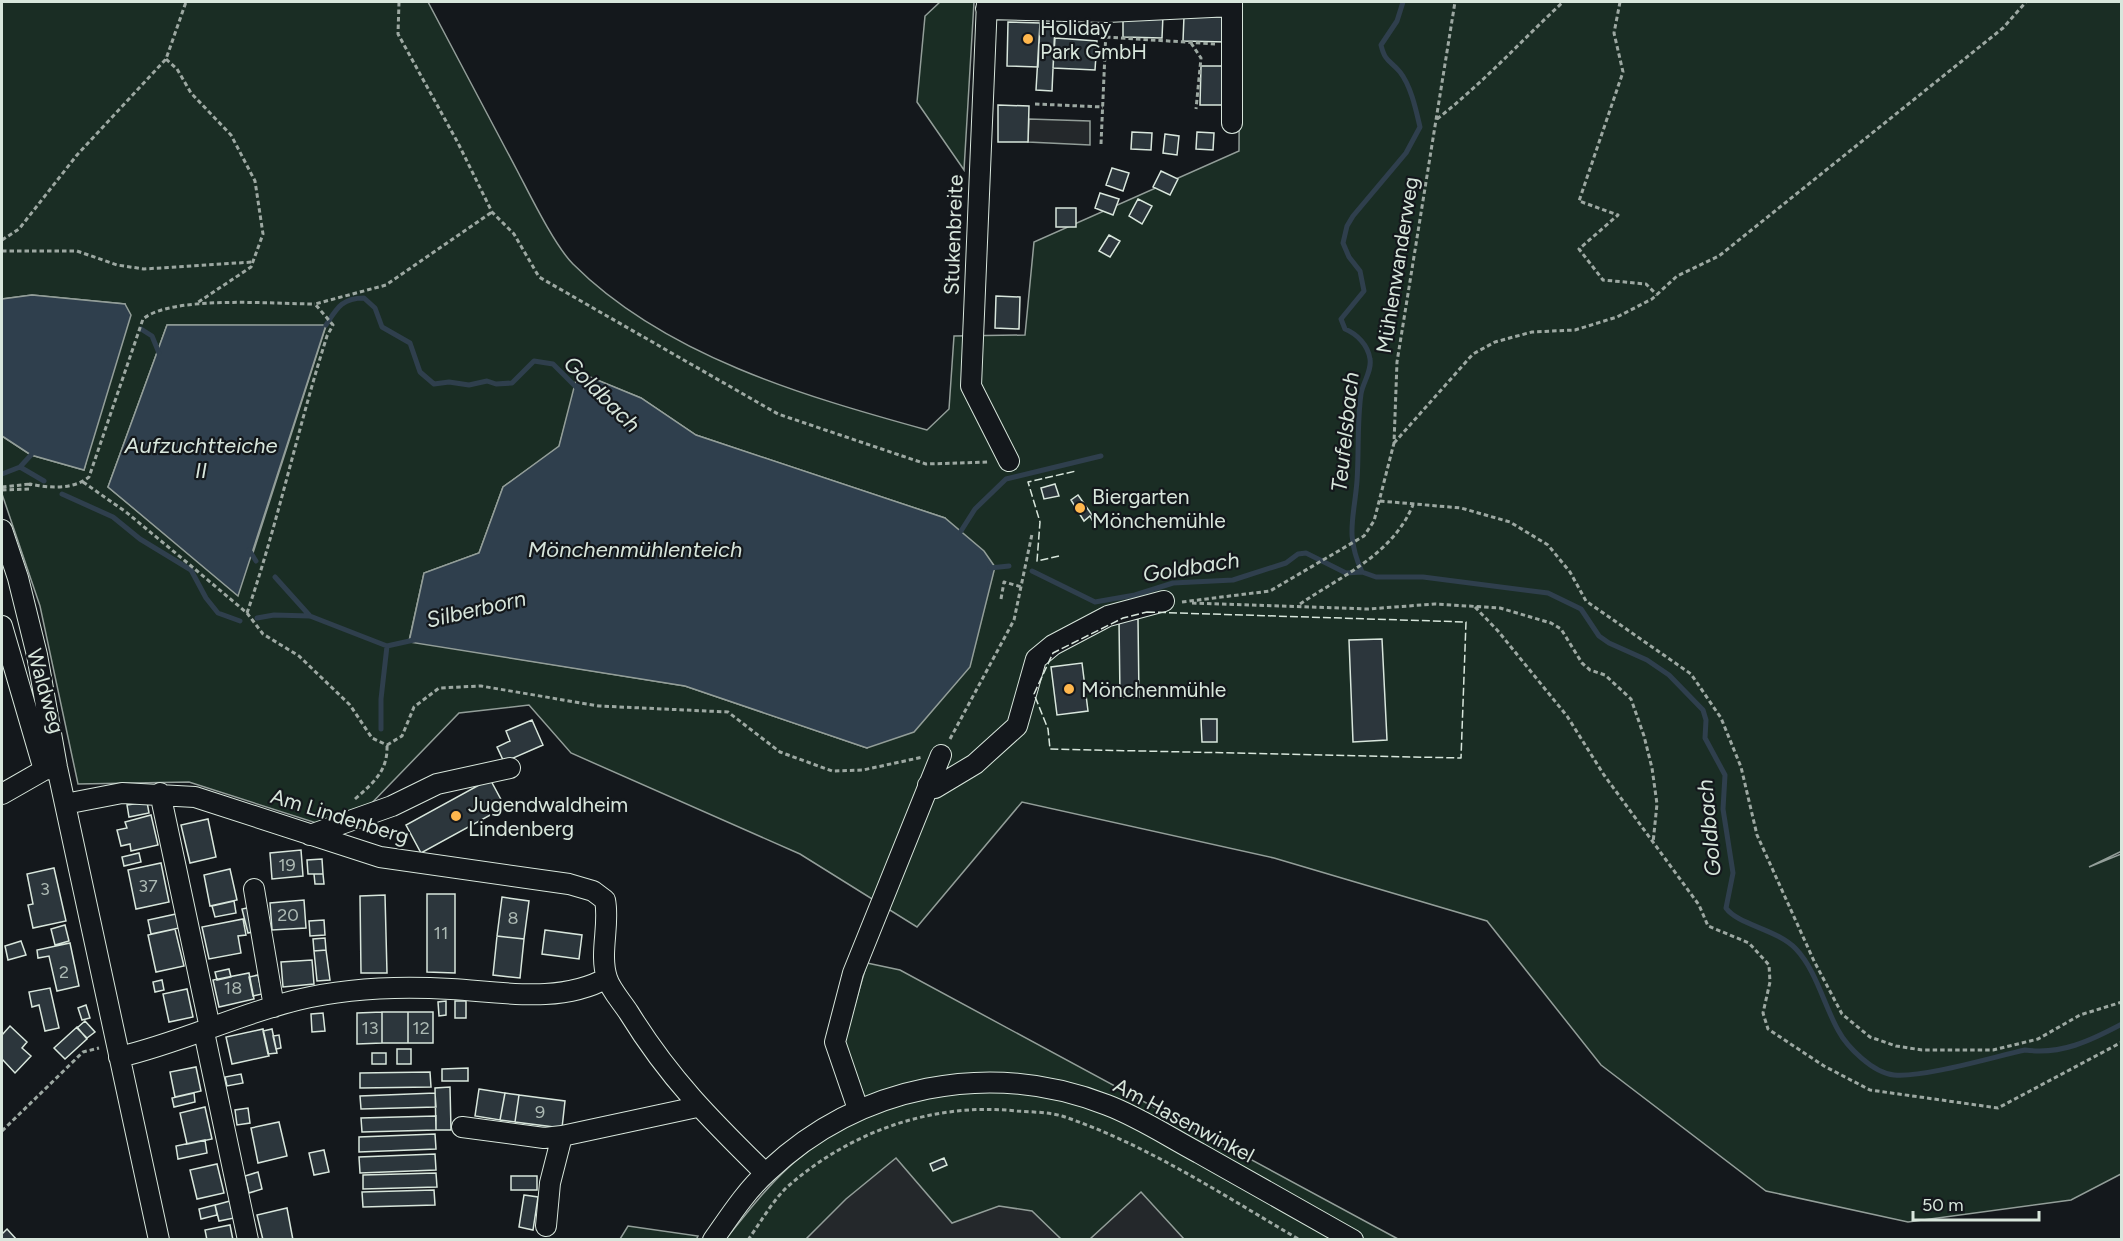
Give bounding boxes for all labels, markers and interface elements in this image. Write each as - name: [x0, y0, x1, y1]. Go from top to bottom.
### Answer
- place label: Holiday Park GmbH: [1040, 15, 1147, 64]
- marker: Holiday Park GmbH: [1021, 32, 1035, 46]
- street label: Stukenbreite: [938, 174, 968, 296]
- street label: Mühlenwanderweg: [1371, 175, 1423, 355]
- water label: Goldbach: [558, 350, 646, 438]
- water label: Teufelsbach: [1325, 371, 1365, 493]
- water label: Aufzuchtteiche II: [123, 432, 278, 484]
- place label: Biergarten Mönchemühle: [1092, 484, 1226, 533]
- marker: Biergarten Mönchemühle: [1073, 501, 1087, 515]
- water label: Mönchenmühlenteich: [528, 536, 742, 563]
- water label: Goldbach: [1141, 546, 1241, 588]
- water label: Silberborn: [424, 584, 528, 634]
- street label: Waldweg: [22, 646, 70, 736]
- place label: Mönchenmühle: [1081, 677, 1226, 702]
- marker: Mönchenmühle: [1062, 682, 1076, 696]
- water label: Goldbach: [1691, 778, 1727, 878]
- street label: Am Lindenberg: [268, 783, 412, 849]
- place label: Jugendwaldheim Lindenberg: [468, 792, 628, 841]
- marker: Jugendwaldheim Lindenberg: [449, 809, 463, 823]
- house number: 19: [278, 854, 296, 876]
- house number: 37: [138, 875, 158, 897]
- house number: 3: [40, 878, 50, 900]
- house number: 20: [277, 904, 299, 926]
- house number: 8: [507, 907, 519, 929]
- house number: 11: [434, 922, 448, 944]
- house number: 2: [59, 961, 69, 983]
- house number: 18: [224, 977, 242, 999]
- house number: 13: [361, 1017, 379, 1039]
- house number: 12: [412, 1017, 430, 1039]
- street label: Am Hasenwinkel: [1109, 1072, 1259, 1168]
- house number: 9: [535, 1101, 545, 1123]
- scale bar: [1913, 1184, 2039, 1222]
- text: 50 m: [1922, 1194, 1964, 1216]

